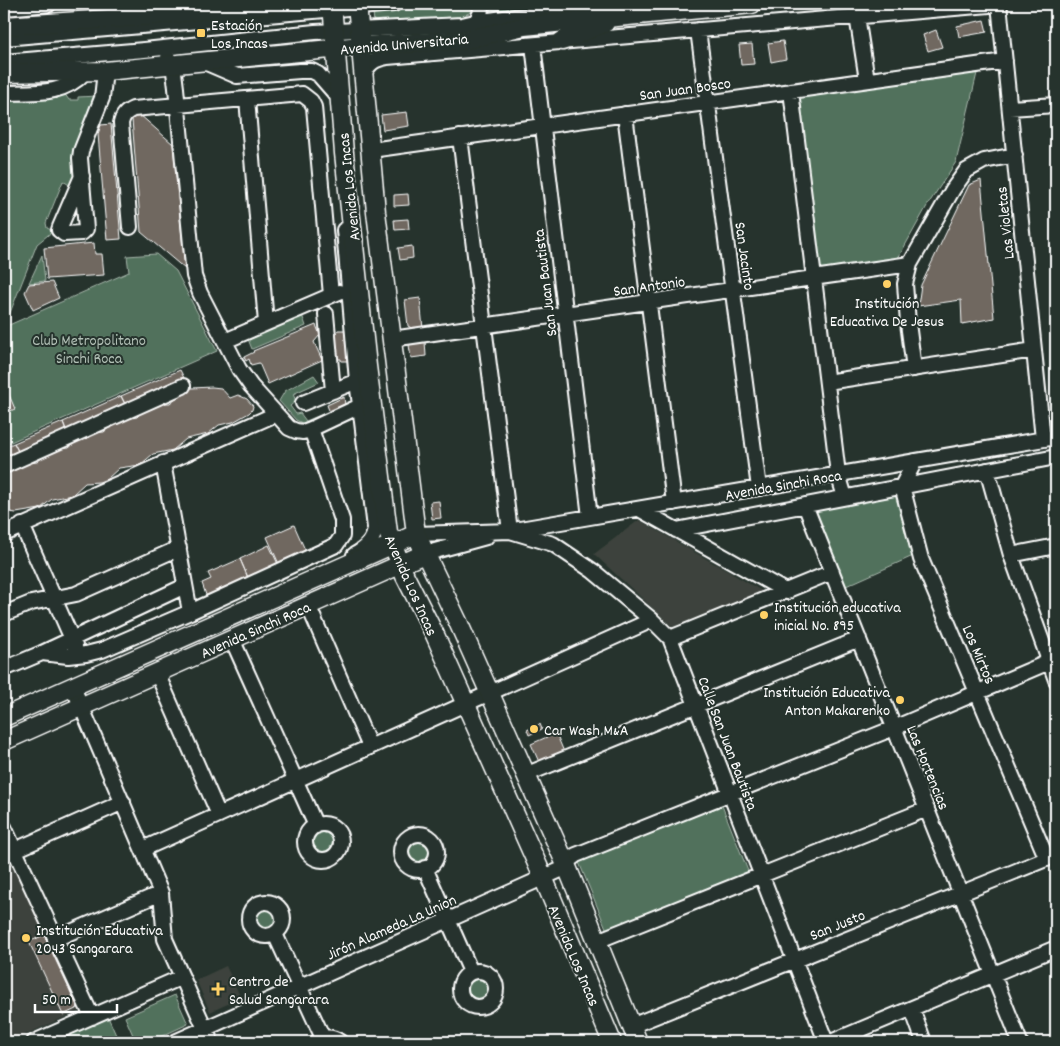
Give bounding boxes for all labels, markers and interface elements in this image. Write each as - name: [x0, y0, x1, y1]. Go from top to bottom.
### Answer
- place label: Estación Los Incas: [211, 15, 268, 56]
- marker: Estación Los Incas: [195, 27, 207, 39]
- street label: Avenida Universitaria: [339, 28, 470, 63]
- street label: San Juan Bosco: [638, 73, 732, 108]
- street label: Avenida Los Incas: [333, 131, 368, 242]
- street label: Las Violetas: [991, 185, 1022, 260]
- street label: San Jacinto: [727, 221, 760, 292]
- street label: San Juan Bautista: [528, 227, 564, 338]
- street label: San Antonio: [612, 271, 687, 304]
- marker: Institución Educativa De Jesus: [881, 278, 893, 290]
- place label: Institución Educativa De Jesus: [830, 293, 944, 334]
- park label: Club Metropolitano Sinchi Roca: [32, 330, 146, 371]
- street label: Avenida Sinchi Roca: [723, 465, 844, 508]
- street label: Avenida Los Incas: [377, 532, 442, 641]
- street label: Avenida Sinchi Roca: [197, 597, 315, 666]
- place label: Institución educativa inicial No. 895: [774, 597, 901, 638]
- marker: Institución educativa inicial No. 895: [758, 609, 770, 621]
- street label: Los Mirtos: [955, 622, 1001, 688]
- street label: Calle San Juan Bautista: [691, 674, 763, 815]
- place label: Institución Educativa Anton Makarenko: [763, 682, 890, 723]
- marker: Institución Educativa Anton Makarenko: [894, 694, 906, 706]
- place label: Car Wash M&A: [544, 720, 629, 743]
- street label: Las Hortencias: [899, 722, 954, 814]
- marker: Car Wash M&A: [528, 723, 540, 735]
- street label: Jirón Alameda La Union: [323, 889, 461, 967]
- street label: Avenida Los Incas: [541, 902, 605, 1011]
- street label: San Justo: [807, 905, 869, 948]
- place label: Institución Educativa 2043 Sangarara: [36, 920, 163, 961]
- marker: Institución Educativa 2043 Sangarara: [20, 932, 32, 944]
- place label: Centro de Salud Sangarara: [229, 971, 329, 1012]
- scale bar: [35, 981, 118, 1013]
- marker: Centro de Salud Sangarara: [211, 982, 225, 996]
- text: 50 m: [42, 990, 71, 1012]

